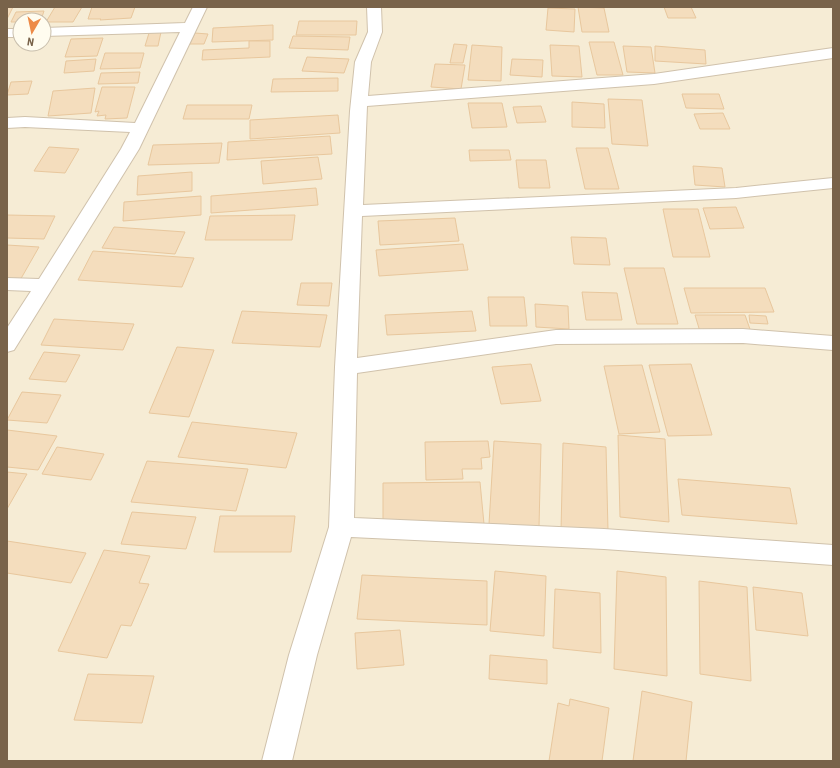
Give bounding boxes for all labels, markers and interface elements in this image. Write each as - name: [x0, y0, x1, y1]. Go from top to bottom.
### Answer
- north arrow: [12, 12, 52, 52]
- text: N: [26, 34, 35, 48]

